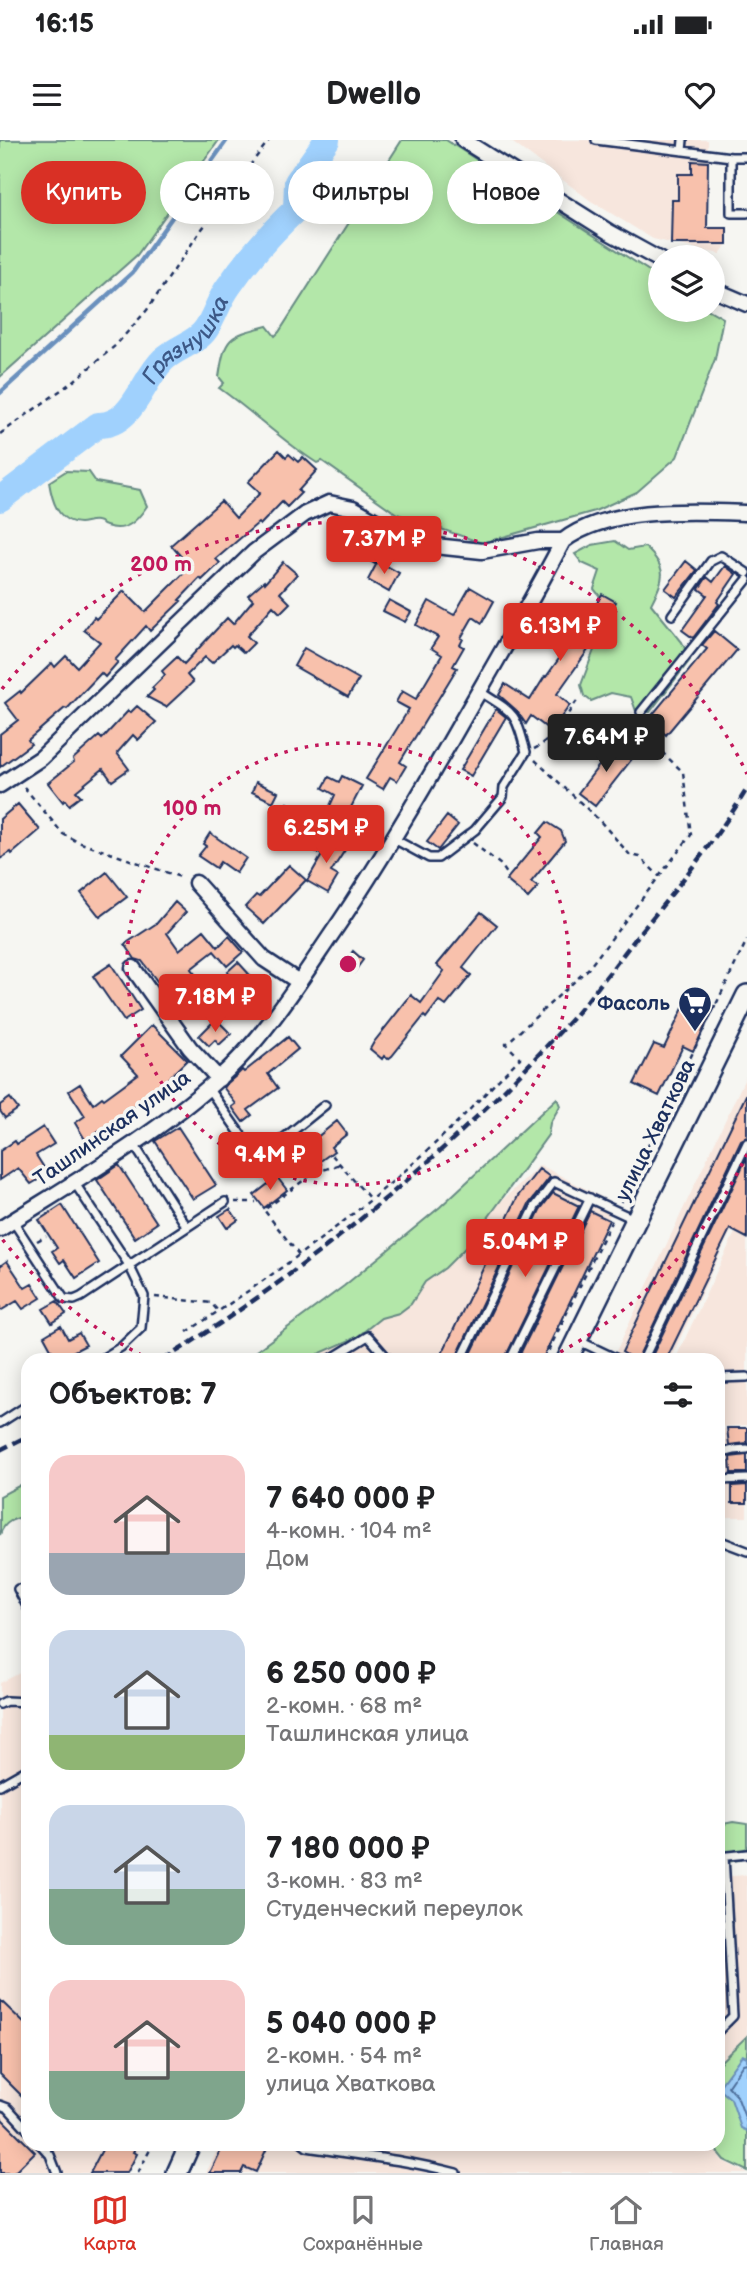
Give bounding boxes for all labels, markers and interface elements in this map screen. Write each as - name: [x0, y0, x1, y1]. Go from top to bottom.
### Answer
- text: 16:15: [35, 9, 94, 40]
- text: Dwello: [326, 75, 421, 114]
- icon: menu: [28, 76, 66, 114]
- icon: heart: [681, 76, 719, 114]
- chip: Купить: [21, 161, 146, 224]
- chip: Снять: [160, 161, 274, 224]
- chip: Фильтры: [288, 161, 433, 224]
- chip: Новое: [447, 161, 564, 224]
- map controls: [648, 245, 725, 322]
- button: layers: [648, 245, 725, 322]
- water label: Грязнушка: [136, 291, 236, 390]
- pin: 7.37M ₽: [319, 516, 449, 576]
- text: 7.37M ₽: [342, 525, 426, 553]
- text: 200 m: [130, 552, 192, 577]
- pin: 6.13M ₽: [495, 603, 625, 663]
- text: 6.13M ₽: [519, 612, 601, 640]
- pin: 7.64M ₽: [541, 714, 671, 774]
- text: 7.64M ₽: [564, 723, 648, 751]
- text: 100 m: [163, 796, 221, 821]
- pin: 6.25M ₽: [261, 806, 391, 865]
- text: 6.25M ₽: [283, 814, 369, 842]
- centre of rings: [336, 952, 360, 976]
- pin: 7.18M ₽: [150, 974, 280, 1034]
- text: 7.18M ₽: [175, 983, 255, 1011]
- supermarket icon: Фасоль: [676, 984, 714, 1033]
- place label: Фасоль: [597, 991, 670, 1016]
- street label: улица Хваткова: [610, 1055, 701, 1205]
- street label: Ташлинская улица: [29, 1065, 196, 1192]
- pin: 9.4M ₽: [213, 1132, 327, 1192]
- text: 9.4M ₽: [234, 1141, 306, 1169]
- pin: 5.04M ₽: [460, 1220, 590, 1279]
- text: 5.04M ₽: [482, 1228, 568, 1256]
- icon: filters: [659, 1376, 697, 1414]
- text: Объектов: 7: [49, 1377, 217, 1413]
- text: 7 640 000 ₽: [266, 1481, 435, 1517]
- icon: home: [105, 1483, 189, 1567]
- text: 4-комн. · 104 m²: [266, 1517, 432, 1545]
- text: Дом: [266, 1545, 309, 1573]
- text: 6 250 000 ₽: [266, 1656, 436, 1692]
- icon: home: [105, 1658, 189, 1742]
- text: 2-комн. · 68 m²: [266, 1692, 422, 1720]
- text: Ташлинская улица: [266, 1720, 469, 1748]
- text: 7 180 000 ₽: [266, 1831, 430, 1867]
- icon: home: [105, 1833, 189, 1917]
- text: 3-комн. · 83 m²: [266, 1867, 423, 1895]
- text: Студенческий переулок: [266, 1895, 523, 1923]
- text: 5 040 000 ₽: [266, 2006, 436, 2042]
- icon: home: [105, 2008, 189, 2092]
- text: 2-комн. · 54 m²: [266, 2042, 422, 2070]
- text: улица Хваткова: [266, 2070, 436, 2098]
- tab: Карта: [83, 2191, 137, 2256]
- tab: Сохранённые: [303, 2191, 423, 2256]
- tab: Главная: [589, 2191, 664, 2256]

